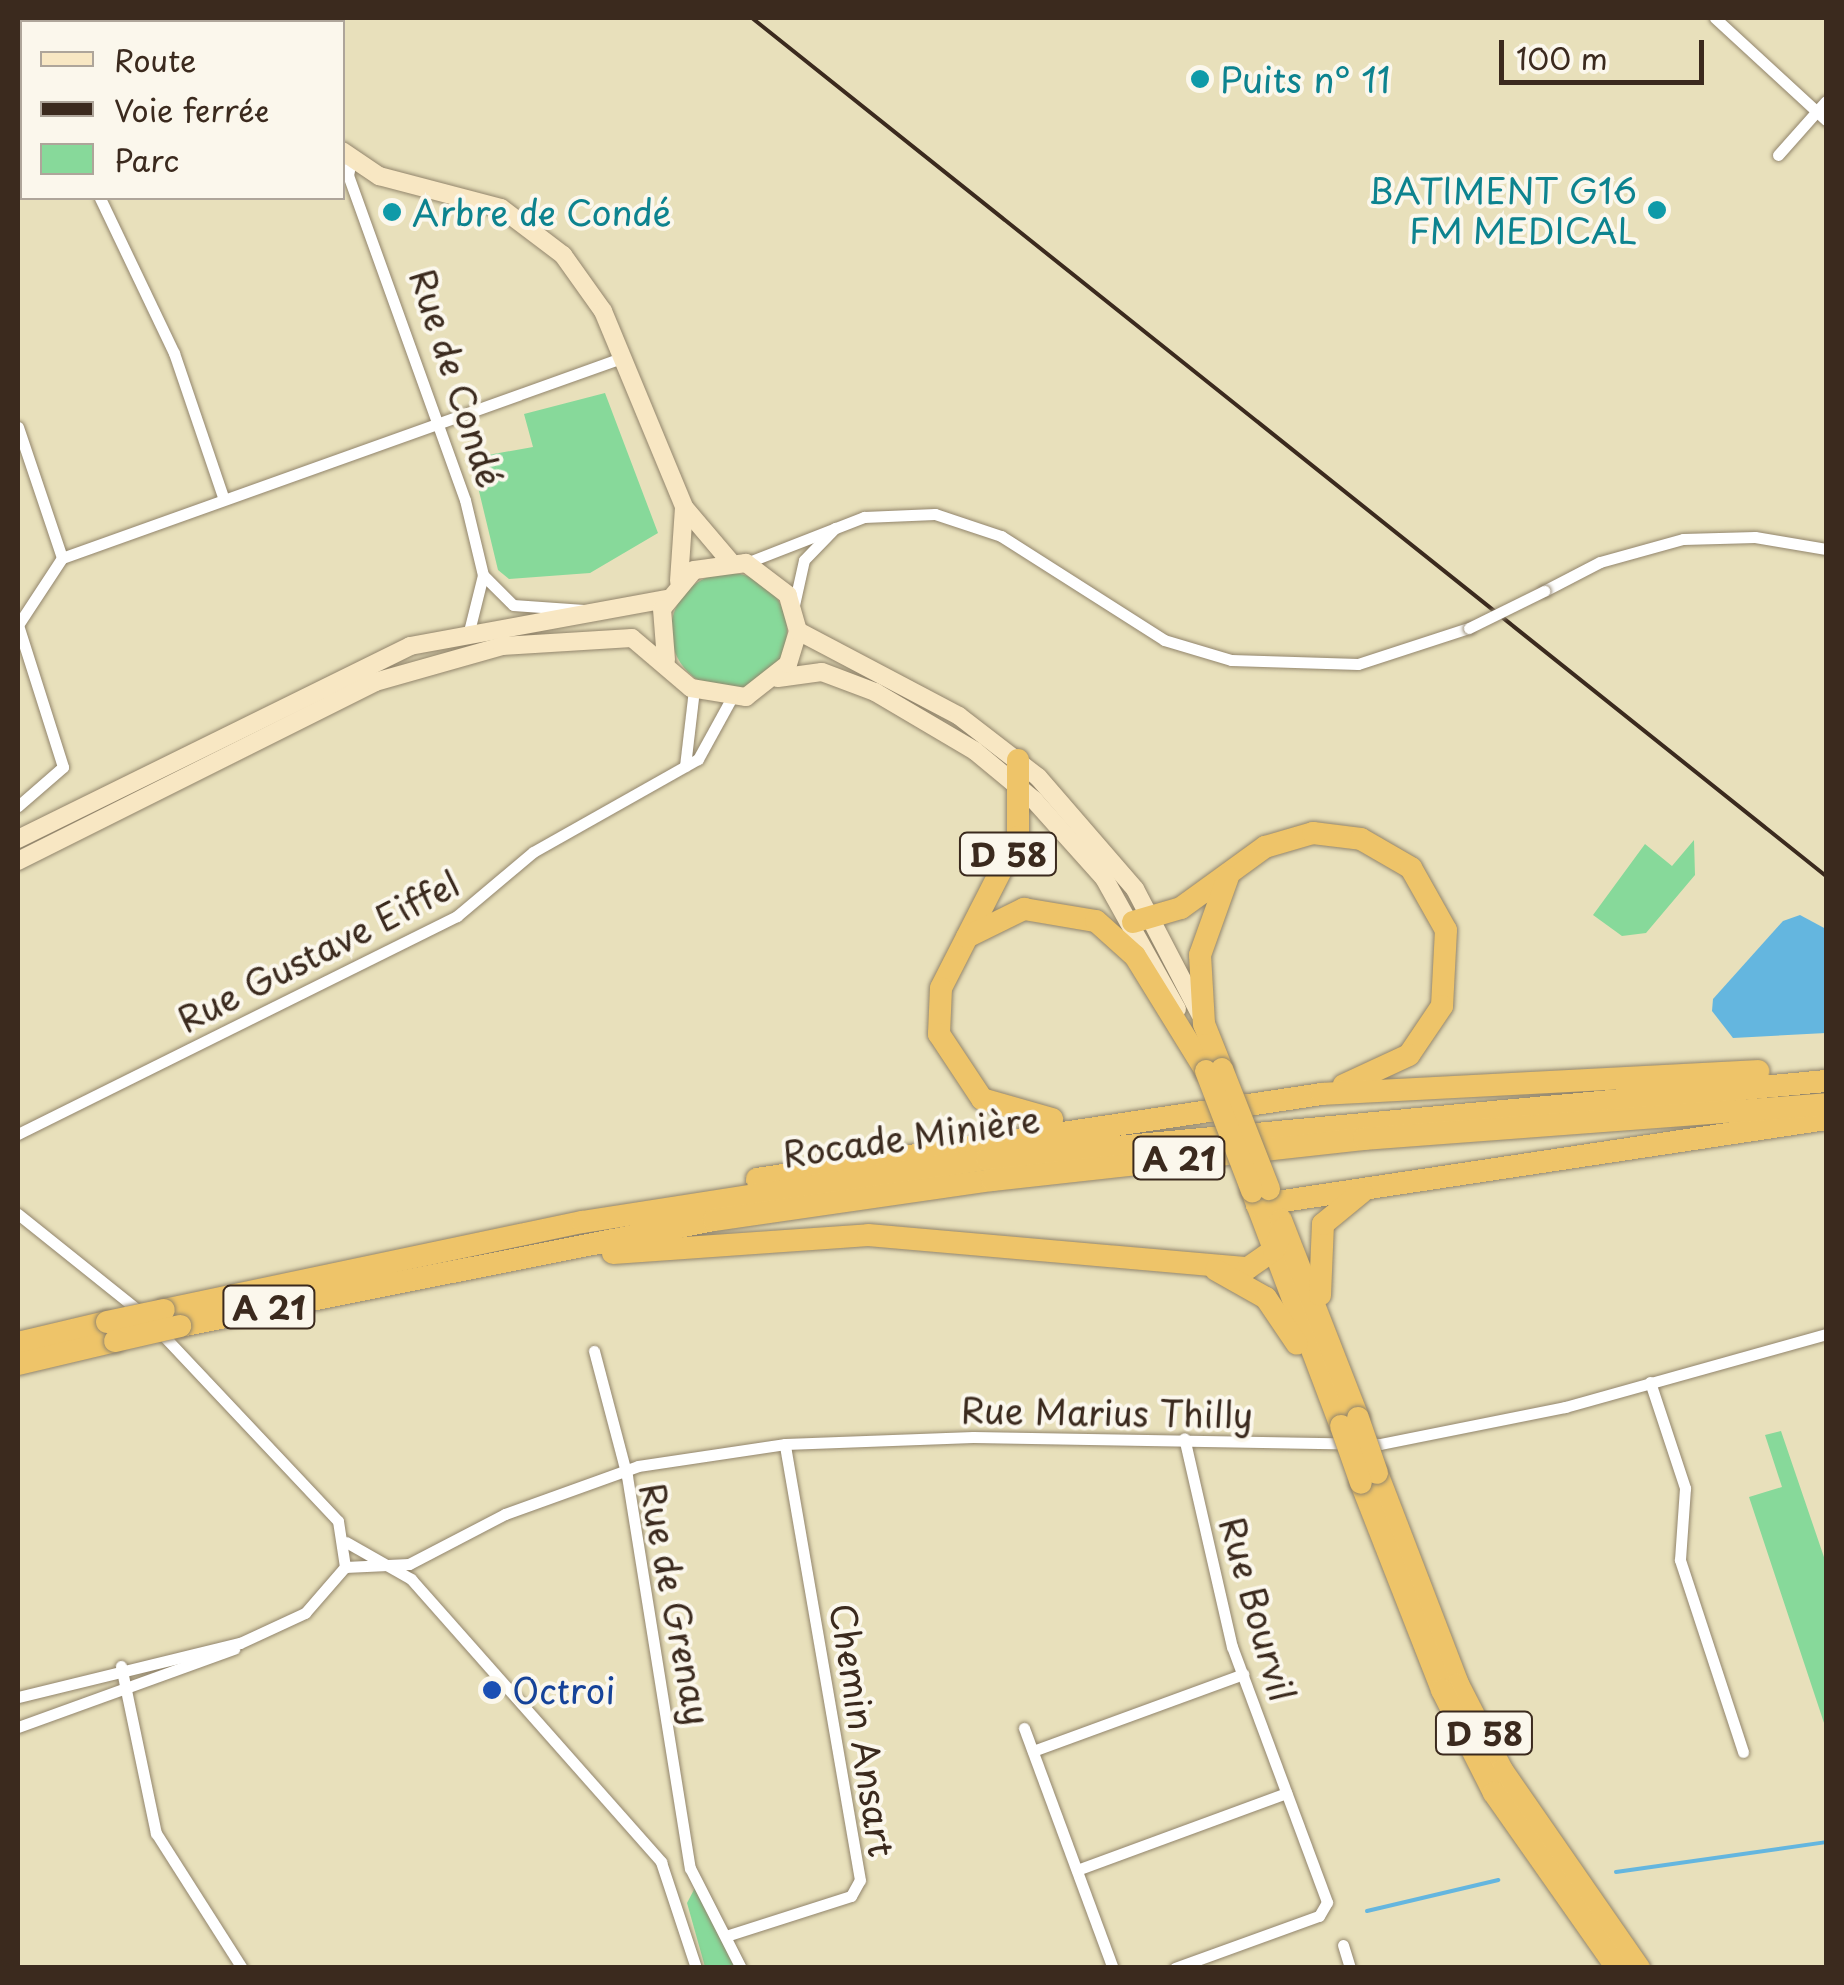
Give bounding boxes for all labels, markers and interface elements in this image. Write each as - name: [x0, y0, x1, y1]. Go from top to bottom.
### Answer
- legend: [20, 20, 345, 200]
- scale bar: [1504, 20, 1709, 82]
- text: 100 m: [1516, 35, 1608, 80]
- text: Route: [114, 37, 196, 82]
- place label: Puits n° 11: [1220, 58, 1392, 100]
- marker: Puits n° 11: [1189, 68, 1211, 90]
- text: Voie ferrée: [114, 87, 269, 132]
- text: Parc: [114, 137, 179, 182]
- place label: BATIMENT G16 FM MEDICAL: [1365, 169, 1637, 251]
- place label: Arbre de Condé: [412, 191, 677, 233]
- marker: BATIMENT G16 FM MEDICAL: [1646, 199, 1668, 221]
- marker: Arbre de Condé: [381, 201, 403, 223]
- street label: Rue de Condé: [401, 261, 513, 495]
- road number: D 58: [958, 827, 1058, 881]
- street label: Rue Gustave Eiffel: [170, 862, 466, 1040]
- street label: Rocade Minière: [779, 1097, 1043, 1175]
- road number: A 21: [1132, 1131, 1226, 1185]
- road number: A 21: [222, 1280, 316, 1334]
- street label: Rue Marius Thilly: [959, 1388, 1255, 1436]
- street label: Rue de Grenay: [631, 1476, 721, 1732]
- street label: Rue Bourvil: [1211, 1510, 1305, 1708]
- street label: Chemin Ansart: [822, 1600, 904, 1860]
- place label: Octroi: [512, 1669, 615, 1711]
- marker: Octroi: [481, 1679, 503, 1701]
- road number: D 58: [1434, 1706, 1534, 1760]

